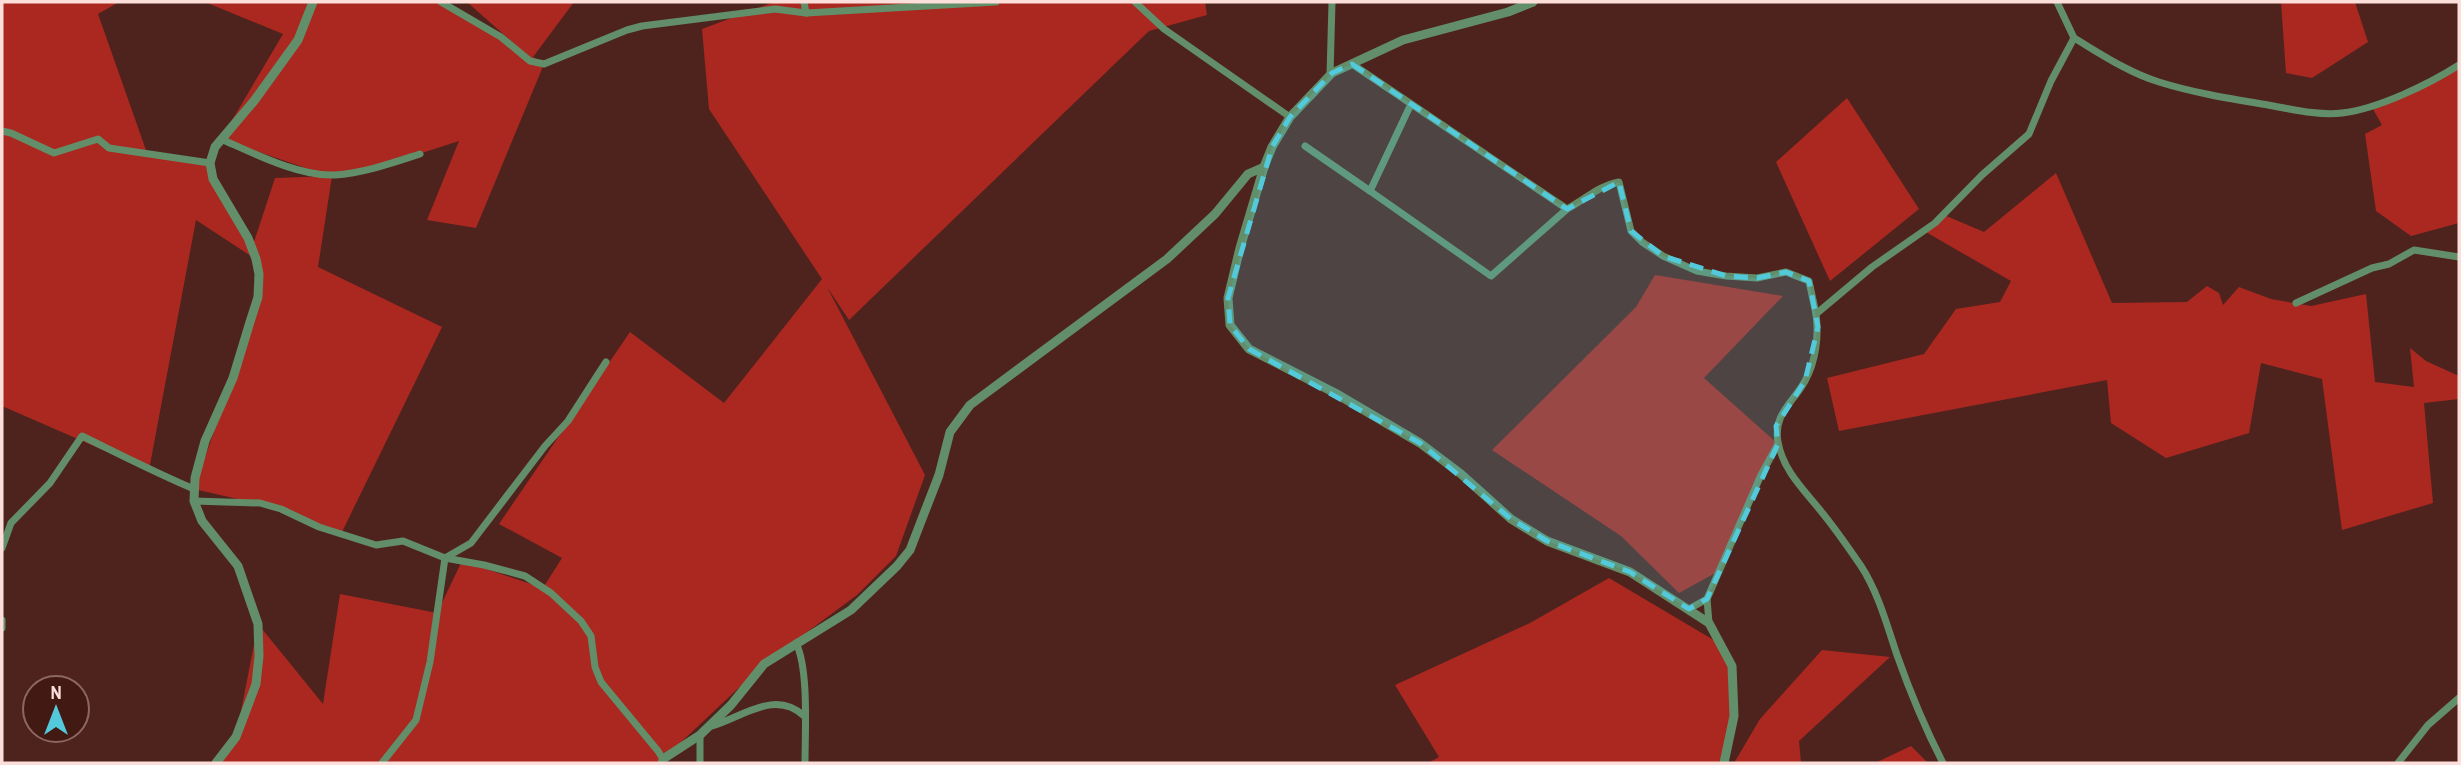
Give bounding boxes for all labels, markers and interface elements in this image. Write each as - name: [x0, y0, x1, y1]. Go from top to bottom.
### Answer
- north arrow: [21, 674, 91, 744]
- text: N: [50, 679, 62, 705]

